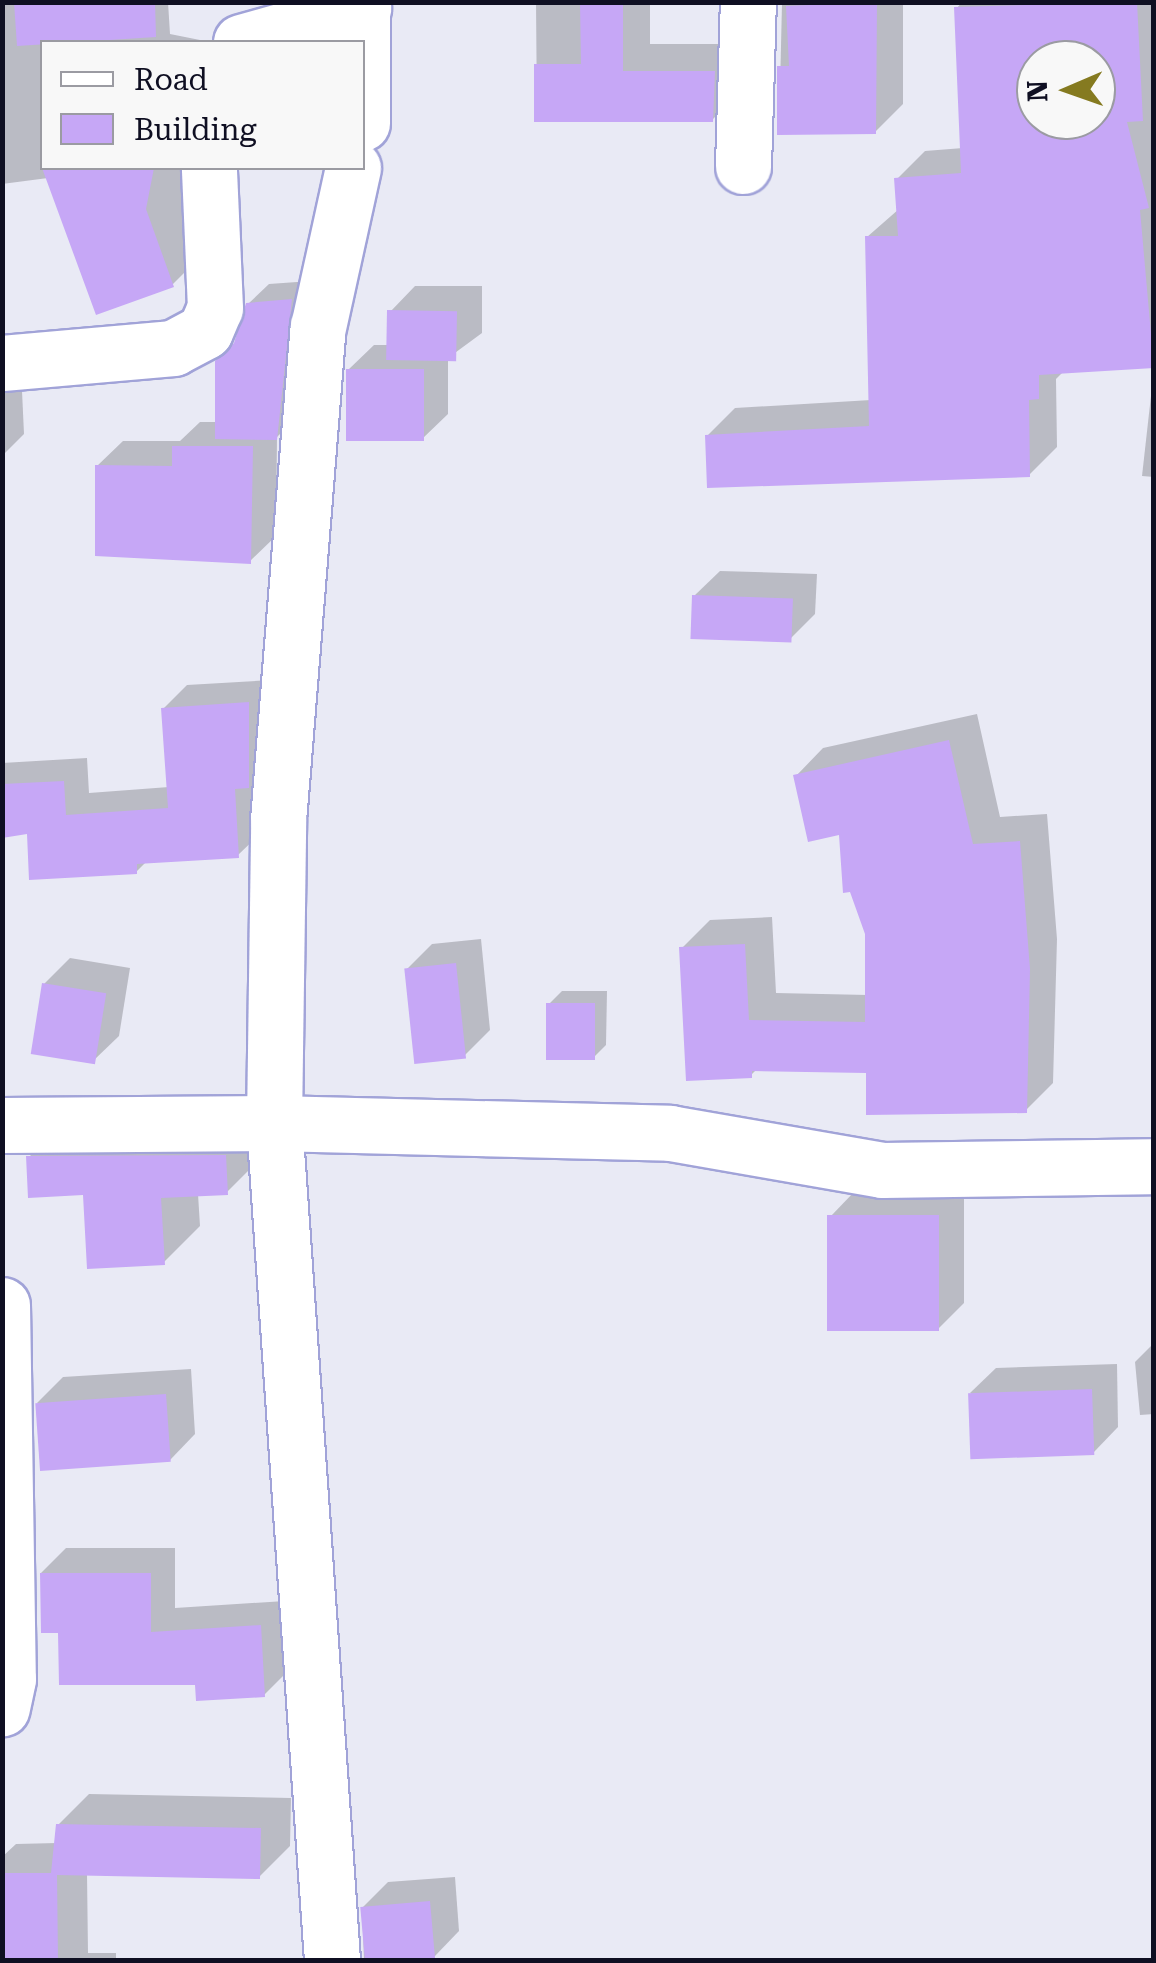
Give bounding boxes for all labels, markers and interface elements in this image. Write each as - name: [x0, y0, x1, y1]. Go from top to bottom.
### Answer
- legend: [40, 40, 365, 170]
- north arrow: [1016, 40, 1116, 140]
- text: Road: [134, 62, 208, 97]
- text: N: [1021, 80, 1054, 102]
- text: Building: [134, 112, 257, 147]

